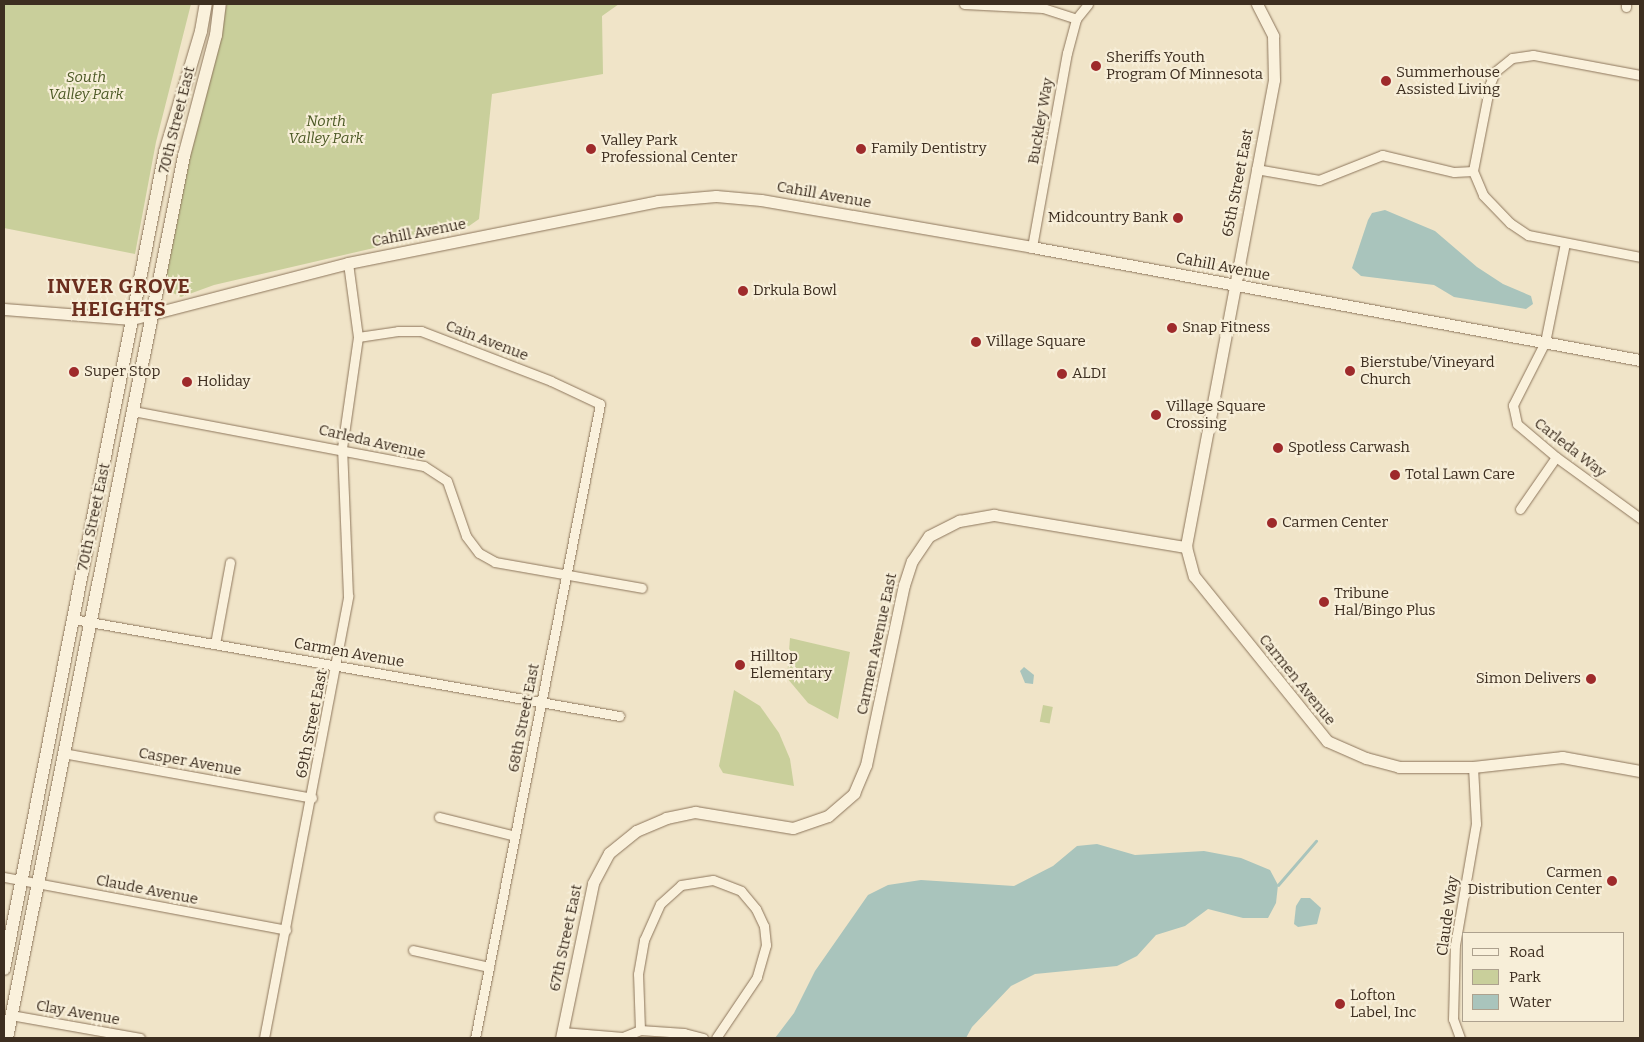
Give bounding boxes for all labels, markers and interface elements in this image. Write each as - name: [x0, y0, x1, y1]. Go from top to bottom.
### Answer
- place label: Sheriffs Youth Program Of Minnesota: [1106, 48, 1263, 83]
- marker: Sheriffs Youth Program Of Minnesota: [1090, 60, 1102, 72]
- place label: Summerhouse Assisted Living: [1396, 63, 1500, 98]
- street label: 70th Street East: [155, 65, 199, 175]
- park label: South Valley Park: [48, 68, 124, 103]
- marker: Summerhouse Assisted Living: [1380, 75, 1392, 87]
- street label: Buckley Way: [1025, 76, 1057, 166]
- park label: North Valley Park: [288, 112, 364, 147]
- street label: 65th Street East: [1219, 128, 1257, 238]
- place label: Valley Park Professional Center: [601, 131, 737, 166]
- place label: Family Dentistry: [871, 140, 987, 158]
- marker: Valley Park Professional Center: [585, 143, 597, 155]
- marker: Family Dentistry: [855, 143, 867, 155]
- street label: Cahill Avenue: [775, 178, 873, 212]
- place label: Midcountry Bank: [1048, 209, 1168, 227]
- marker: Midcountry Bank: [1172, 212, 1184, 224]
- street label: Cahill Avenue: [370, 215, 468, 251]
- street label: Cahill Avenue: [1174, 249, 1272, 285]
- district label: INVER GROVE HEIGHTS: [46, 274, 192, 321]
- place label: Drkula Bowl: [753, 282, 837, 300]
- marker: Drkula Bowl: [737, 285, 749, 297]
- street label: Cain Avenue: [443, 317, 531, 365]
- place label: Snap Fitness: [1182, 319, 1270, 337]
- marker: Snap Fitness: [1166, 322, 1178, 334]
- place label: Village Square: [986, 333, 1086, 351]
- marker: Village Square: [970, 336, 982, 348]
- place label: Bierstube/Vineyard Church: [1360, 353, 1495, 388]
- place label: Super Stop: [84, 363, 160, 381]
- place label: ALDI: [1072, 365, 1107, 383]
- marker: Bierstube/Vineyard Church: [1344, 365, 1356, 377]
- marker: Super Stop: [68, 366, 80, 378]
- marker: ALDI: [1056, 368, 1068, 380]
- place label: Holiday: [197, 373, 250, 391]
- marker: Holiday: [181, 376, 193, 388]
- place label: Village Square Crossing: [1166, 397, 1266, 432]
- marker: Village Square Crossing: [1150, 409, 1162, 421]
- street label: Carleda Way: [1531, 414, 1609, 482]
- street label: Carleda Avenue: [317, 421, 427, 463]
- place label: Spotless Carwash: [1288, 439, 1410, 457]
- marker: Spotless Carwash: [1272, 442, 1284, 454]
- street label: 70th Street East: [74, 461, 114, 573]
- place label: Total Lawn Care: [1405, 466, 1515, 484]
- marker: Total Lawn Care: [1389, 469, 1401, 481]
- place label: Carmen Center: [1282, 514, 1388, 532]
- marker: Carmen Center: [1266, 517, 1278, 529]
- street label: Carmen Avenue East: [853, 571, 901, 717]
- place label: Tribune Hal/Bingo Plus: [1334, 584, 1436, 619]
- marker: Tribune Hal/Bingo Plus: [1318, 596, 1330, 608]
- street label: Carmen Avenue: [1255, 631, 1339, 729]
- street label: Carmen Avenue: [292, 634, 406, 672]
- place label: Hilltop Elementary: [750, 647, 832, 682]
- marker: Hilltop Elementary: [734, 659, 746, 671]
- street label: 68th Street East: [505, 662, 543, 774]
- street label: 69th Street East: [293, 668, 331, 780]
- place label: Simon Delivers: [1476, 670, 1581, 688]
- marker: Simon Delivers: [1585, 673, 1597, 685]
- street label: Casper Avenue: [137, 744, 243, 780]
- place label: Carmen Distribution Center: [1467, 863, 1602, 898]
- street label: Claude Avenue: [94, 871, 200, 909]
- street label: Claude Way: [1433, 875, 1463, 957]
- marker: Carmen Distribution Center: [1606, 875, 1618, 887]
- street label: 67th Street East: [546, 883, 586, 993]
- legend: [1462, 932, 1624, 1022]
- text: Road: [1509, 943, 1544, 961]
- text: Park: [1509, 968, 1541, 986]
- place label: Lofton Label, Inc: [1350, 986, 1416, 1021]
- text: Water: [1509, 993, 1551, 1011]
- street label: Clay Avenue: [35, 997, 121, 1029]
- marker: Lofton Label, Inc: [1334, 998, 1346, 1010]

